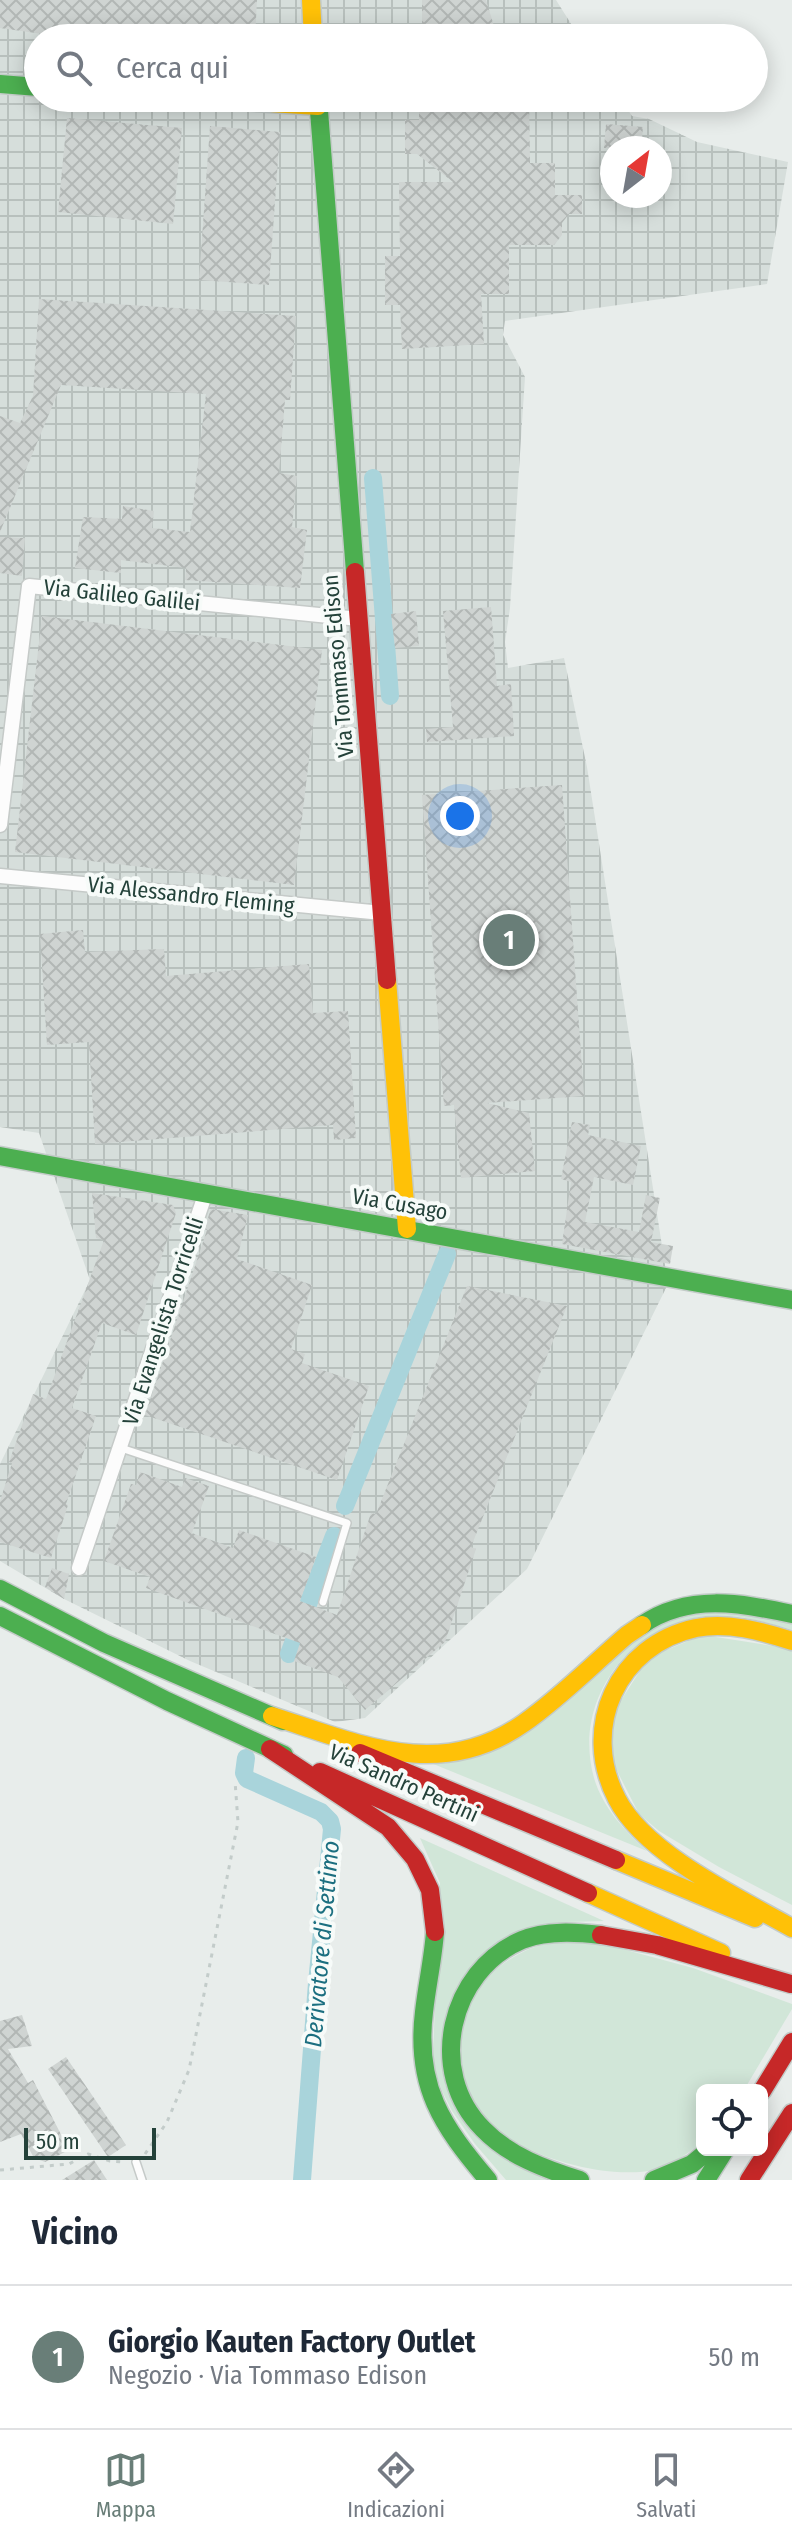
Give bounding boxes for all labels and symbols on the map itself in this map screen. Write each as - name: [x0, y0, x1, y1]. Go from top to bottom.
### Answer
- north arrow: [600, 136, 672, 208]
- street label: Via Galileo Galilei: [42, 573, 202, 617]
- street label: Via Tommaso Edison: [317, 573, 359, 759]
- your location: [440, 796, 480, 836]
- street label: Via Alessandro Fleming: [86, 871, 296, 919]
- pin: 1: [483, 910, 535, 970]
- street label: Via Cusago: [350, 1182, 450, 1226]
- street label: Via Evangelista Torricelli: [117, 1213, 209, 1429]
- street label: Via Sandro Pertini: [325, 1738, 483, 1828]
- water label: Derivatore di Settimo: [299, 1840, 345, 2048]
- scale bar: [24, 2124, 156, 2160]

